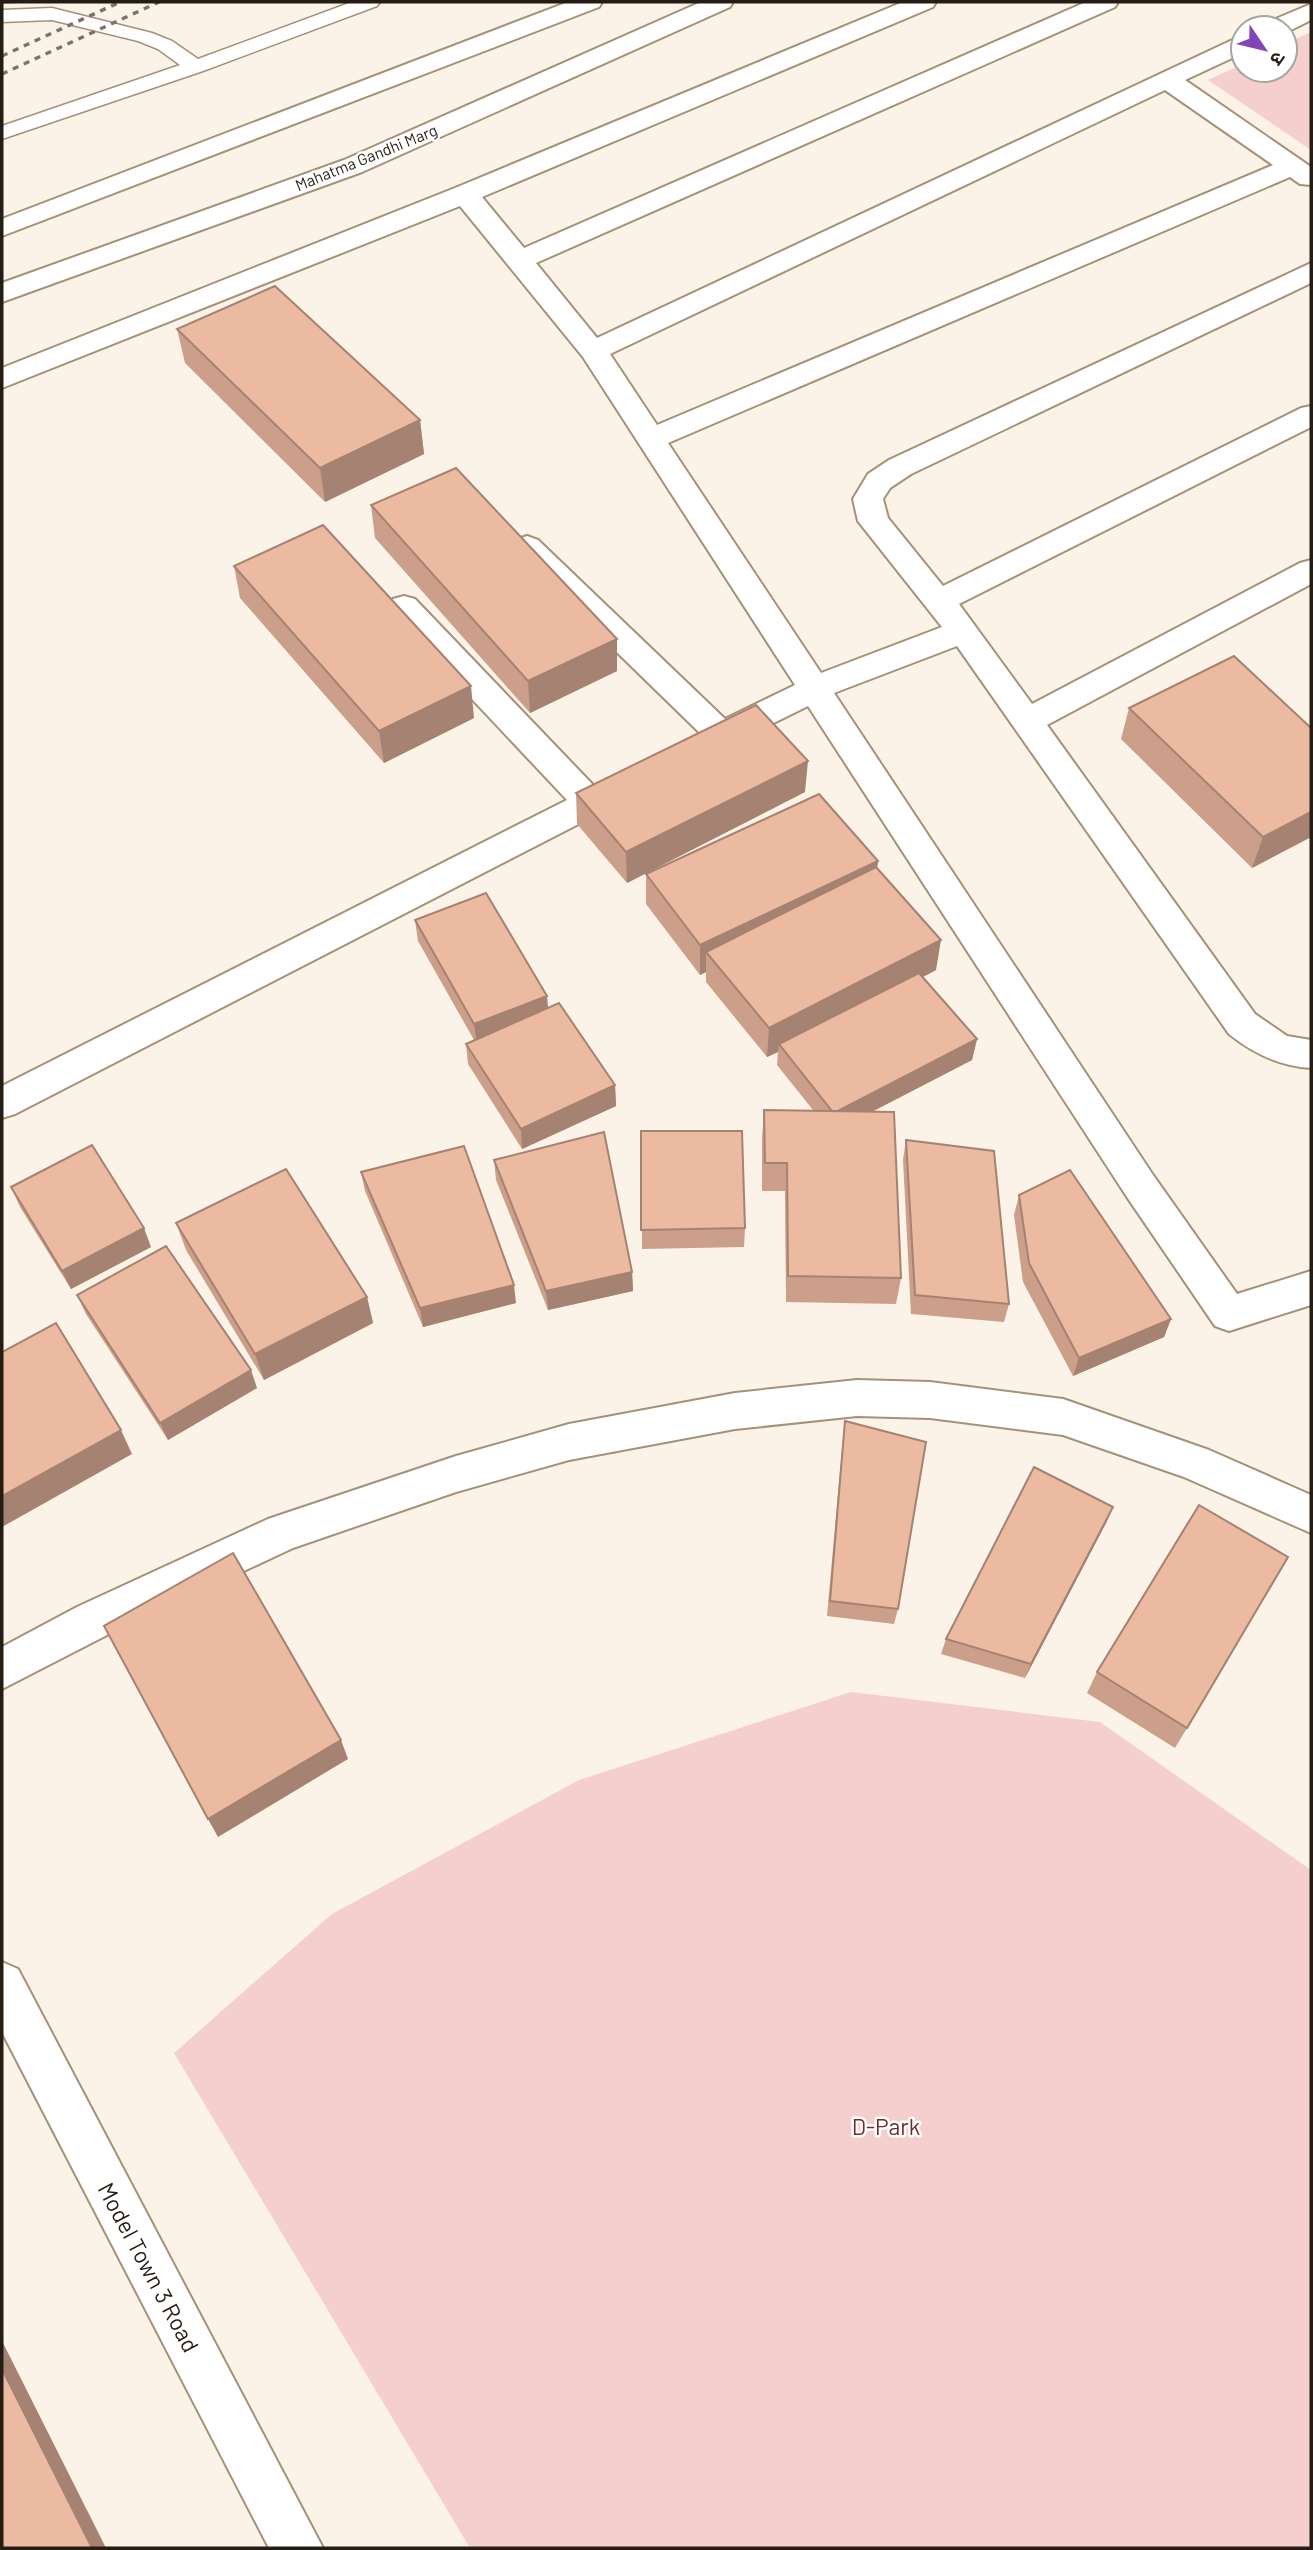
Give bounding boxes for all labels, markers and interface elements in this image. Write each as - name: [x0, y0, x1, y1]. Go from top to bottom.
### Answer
- north arrow: [1229, 14, 1299, 84]
- text: उ: [1265, 48, 1291, 71]
- street label: Mahatma Gandhi Marg: [292, 120, 440, 194]
- park label: D-Park: [852, 2112, 920, 2140]
- street label: Model Town 3 Road: [92, 2177, 206, 2357]

